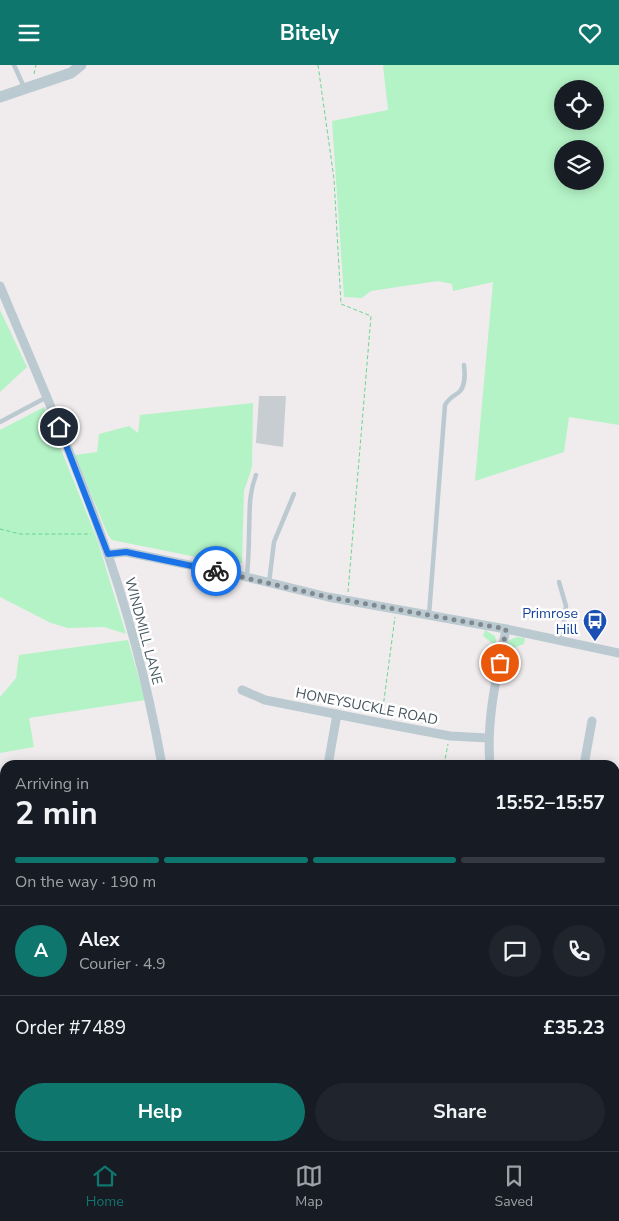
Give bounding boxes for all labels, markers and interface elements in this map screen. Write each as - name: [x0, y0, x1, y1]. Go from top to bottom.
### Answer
- text: Bitely: [280, 18, 339, 48]
- icon: menu: [15, 19, 43, 47]
- icon: heart: [576, 19, 604, 47]
- map controls: [554, 80, 604, 190]
- button: locate: [554, 80, 604, 130]
- button: layers: [554, 140, 604, 190]
- pin: [38, 406, 80, 448]
- icon: home: [45, 413, 73, 441]
- courier: [191, 546, 241, 596]
- icon: bike: [202, 557, 230, 585]
- street label: WINDMILL LANE: [120, 575, 167, 687]
- place label: Primrose Hill: [522, 604, 579, 639]
- bus stop icon: Primrose Hill: [582, 608, 608, 642]
- pin: [479, 642, 521, 684]
- icon: bag: [486, 649, 514, 677]
- street label: HONEYSUCKLE ROAD: [294, 683, 440, 730]
- text: Arriving in: [15, 773, 89, 795]
- text: 15:52–15:57: [495, 790, 605, 816]
- text: 2 min: [15, 792, 98, 835]
- text: On the way · 190 m: [15, 871, 156, 893]
- button: chat: [489, 925, 541, 977]
- button: phone: [553, 925, 605, 977]
- text: Alex: [79, 927, 120, 953]
- text: A: [34, 938, 48, 964]
- text: Courier · 4.9: [79, 953, 165, 975]
- text: Order #7489: [15, 1015, 126, 1041]
- text: £35.23: [543, 1015, 605, 1041]
- button: Help: [15, 1083, 305, 1141]
- button: Share: [315, 1083, 605, 1141]
- tab: Home: [86, 1162, 124, 1211]
- tab: Map: [295, 1162, 323, 1211]
- tab: Saved: [495, 1162, 533, 1211]

